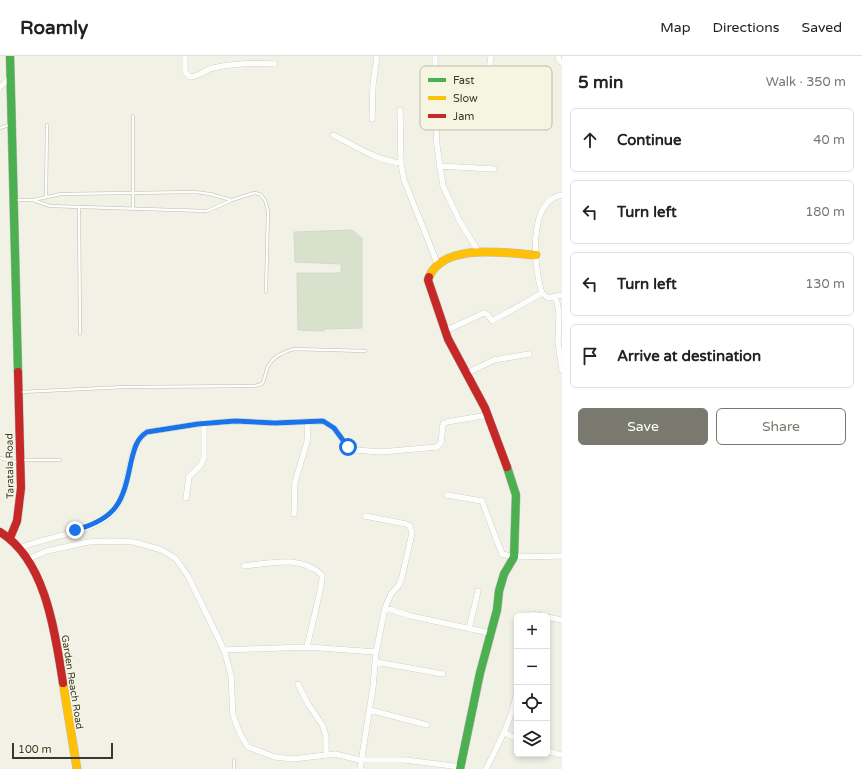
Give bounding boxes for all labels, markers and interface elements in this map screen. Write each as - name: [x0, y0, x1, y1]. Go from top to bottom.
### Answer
- text: Roamly: [20, 17, 88, 39]
- text: Map: [660, 19, 691, 36]
- text: Directions: [713, 19, 780, 36]
- text: Saved: [802, 19, 842, 36]
- legend: [420, 66, 552, 130]
- text: 5 min: [578, 72, 623, 93]
- text: Fast: [453, 74, 474, 87]
- text: Walk · 350 m: [766, 74, 846, 90]
- text: Slow: [453, 92, 478, 105]
- text: Jam: [453, 110, 474, 123]
- icon: ahead: [579, 129, 601, 151]
- text: Continue: [617, 131, 681, 149]
- text: 40 m: [813, 132, 845, 148]
- icon: left: [579, 201, 601, 223]
- text: Turn left: [617, 203, 677, 221]
- text: 180 m: [805, 204, 845, 220]
- icon: left: [579, 273, 601, 295]
- text: Turn left: [617, 275, 677, 293]
- text: 130 m: [805, 276, 845, 292]
- icon: arrive: [579, 345, 601, 367]
- text: Arrive at destination: [617, 347, 761, 365]
- button: Save: [578, 408, 708, 445]
- button: Share: [716, 408, 846, 445]
- street label: Taratala Road: [3, 433, 17, 499]
- route start: [339, 438, 357, 456]
- route end: [66, 521, 84, 539]
- map controls: [514, 613, 550, 757]
- button: +: [514, 613, 550, 649]
- street label: Garden Reach Road: [59, 634, 85, 730]
- button: −: [514, 649, 550, 685]
- button: locate: [514, 685, 550, 721]
- button: layers: [514, 721, 550, 757]
- scale bar: [12, 741, 113, 760]
- text: 100 m: [18, 743, 52, 756]

